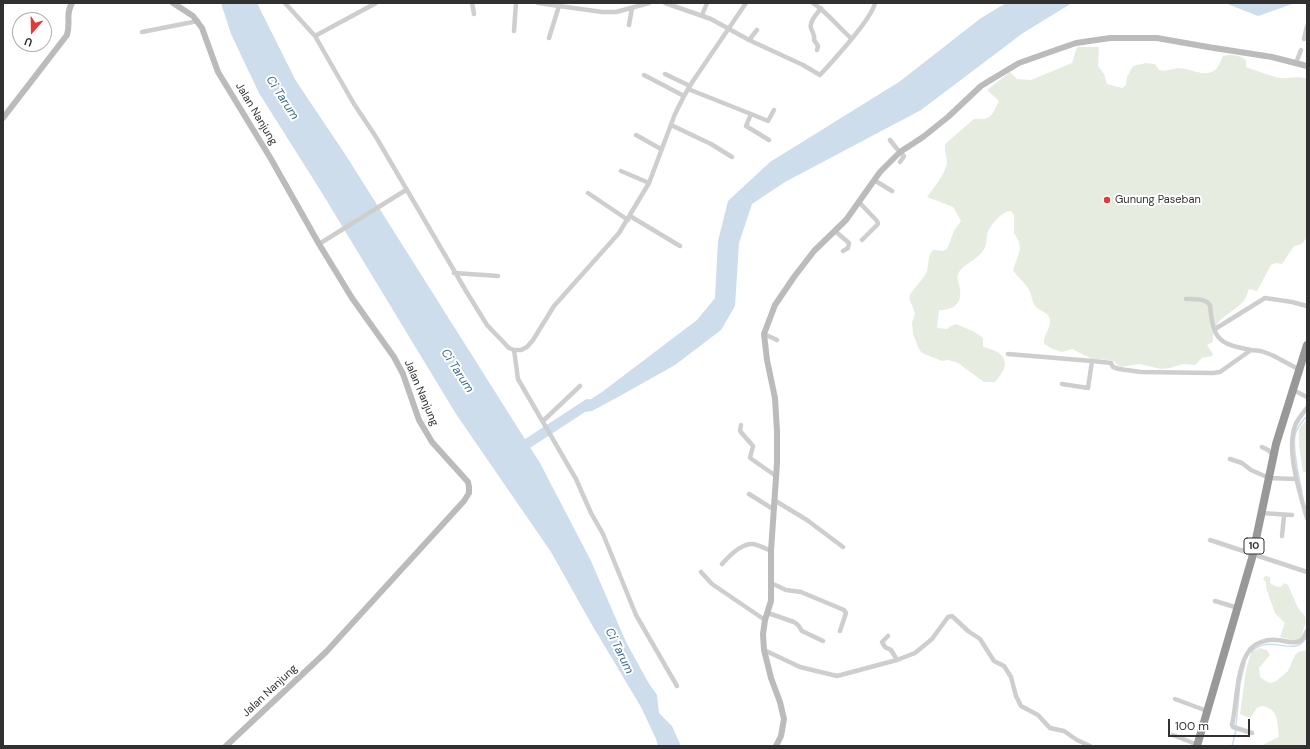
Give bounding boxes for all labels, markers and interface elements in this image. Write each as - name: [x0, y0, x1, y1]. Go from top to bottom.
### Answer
- north arrow: [12, 12, 52, 52]
- text: U: [22, 34, 34, 50]
- water label: Ci Tarum: [263, 73, 301, 123]
- street label: Jalan Nanjung: [232, 80, 280, 148]
- place label: Gunung Paseban: [1115, 193, 1201, 207]
- marker: Gunung Paseban: [1102, 195, 1112, 205]
- water label: Ci Tarum: [438, 346, 476, 396]
- street label: Jalan Nanjung: [401, 358, 441, 428]
- road number: 10: [1244, 538, 1264, 554]
- water label: Ci Tarum: [602, 626, 636, 676]
- street label: Jalan Nanjung: [240, 662, 300, 720]
- scale bar: [1170, 711, 1252, 737]
- text: 100 m: [1175, 718, 1209, 734]

